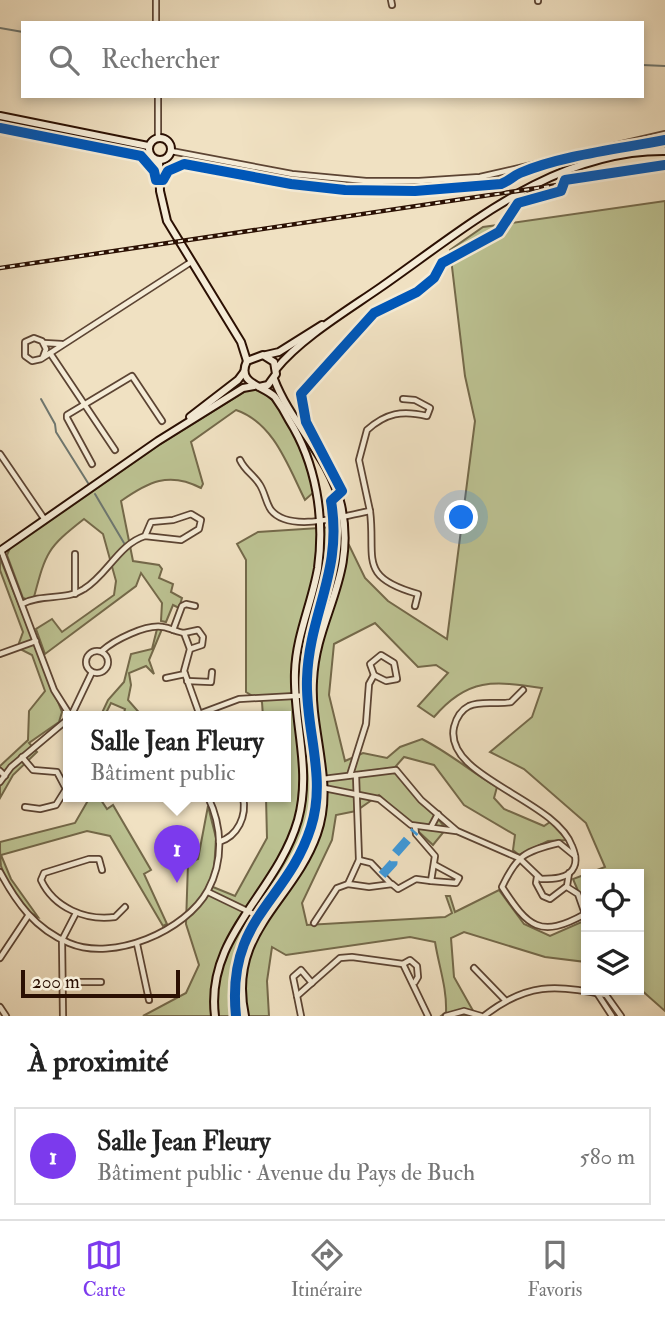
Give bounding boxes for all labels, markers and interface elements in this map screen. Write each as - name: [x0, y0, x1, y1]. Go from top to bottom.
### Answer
- search box: [21, 21, 644, 98]
- icon: search: [45, 41, 83, 79]
- text: Rechercher: [101, 44, 220, 76]
- your location: [444, 500, 478, 534]
- popup: [63, 711, 291, 802]
- text: Salle Jean Fleury: [90, 726, 264, 758]
- text: Bâtiment public: [90, 758, 235, 787]
- pin: 1: [154, 825, 200, 883]
- map controls: [581, 869, 644, 995]
- button: locate: [581, 869, 644, 932]
- button: layers: [581, 932, 644, 995]
- scale bar: [21, 967, 180, 999]
- text: 200 m: [32, 970, 80, 994]
- text: À proximité: [28, 1043, 168, 1080]
- text: Salle Jean Fleury: [97, 1126, 271, 1158]
- text: 1: [49, 1142, 57, 1171]
- text: 580 m: [580, 1142, 635, 1171]
- text: Bâtiment public · Avenue du Pays de Buch: [97, 1158, 475, 1187]
- tab: Carte: [83, 1236, 126, 1302]
- tab: Itinéraire: [291, 1236, 362, 1302]
- tab: Favoris: [528, 1236, 582, 1302]

